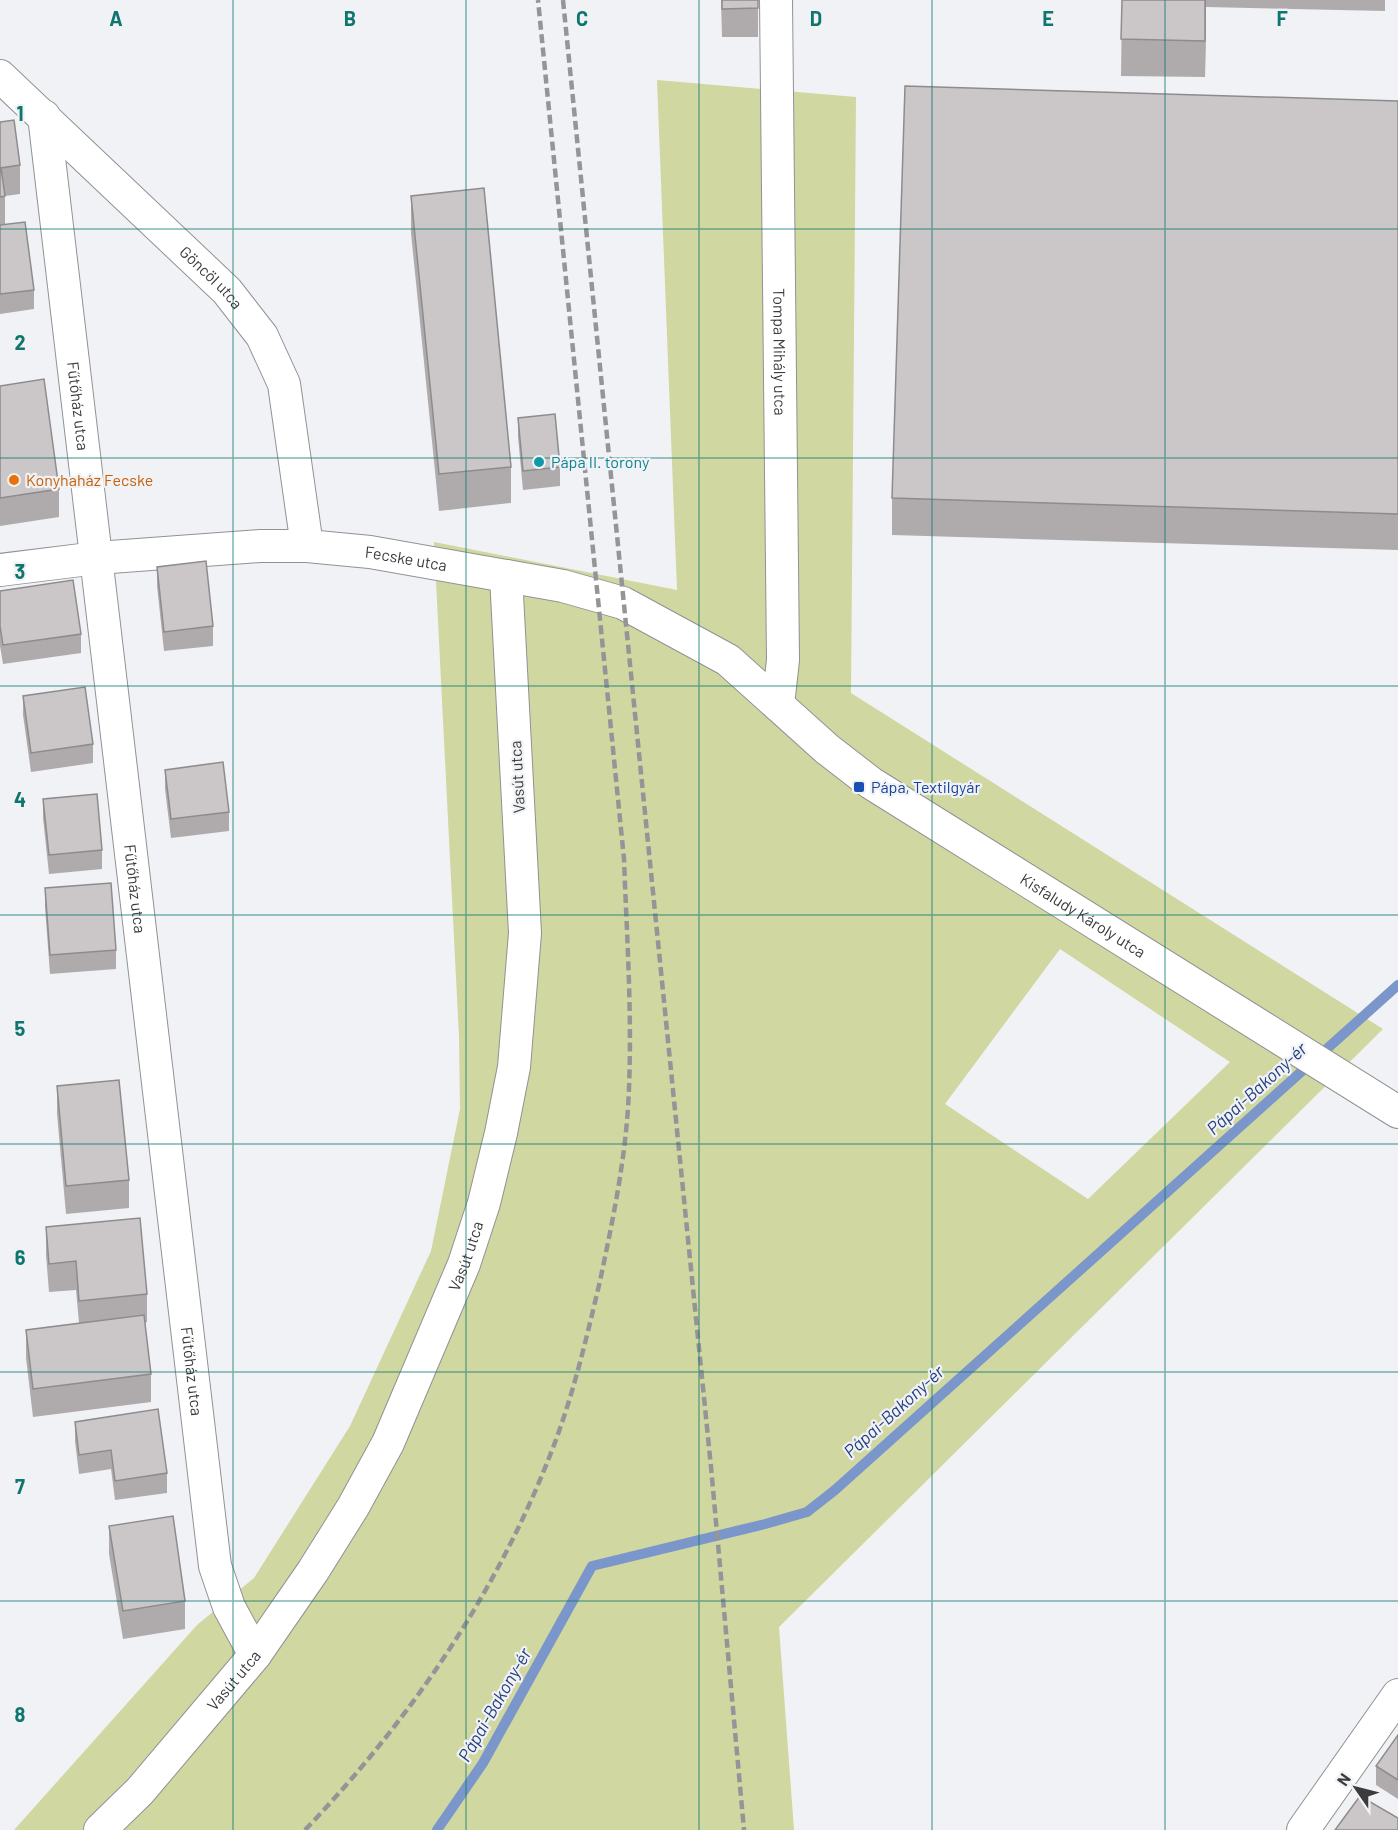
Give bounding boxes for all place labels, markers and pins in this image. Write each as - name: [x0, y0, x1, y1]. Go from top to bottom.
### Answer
- place label: Pápa II. torony: [551, 452, 650, 471]
- marker: Pápa II. torony: [532, 455, 546, 469]
- place label: Konyhaház Fecske: [26, 470, 153, 489]
- marker: Konyhaház Fecske: [7, 473, 21, 487]
- place label: Pápa, Textilgyár: [871, 777, 980, 796]
- marker: Pápa, Textilgyár: [852, 780, 866, 794]

